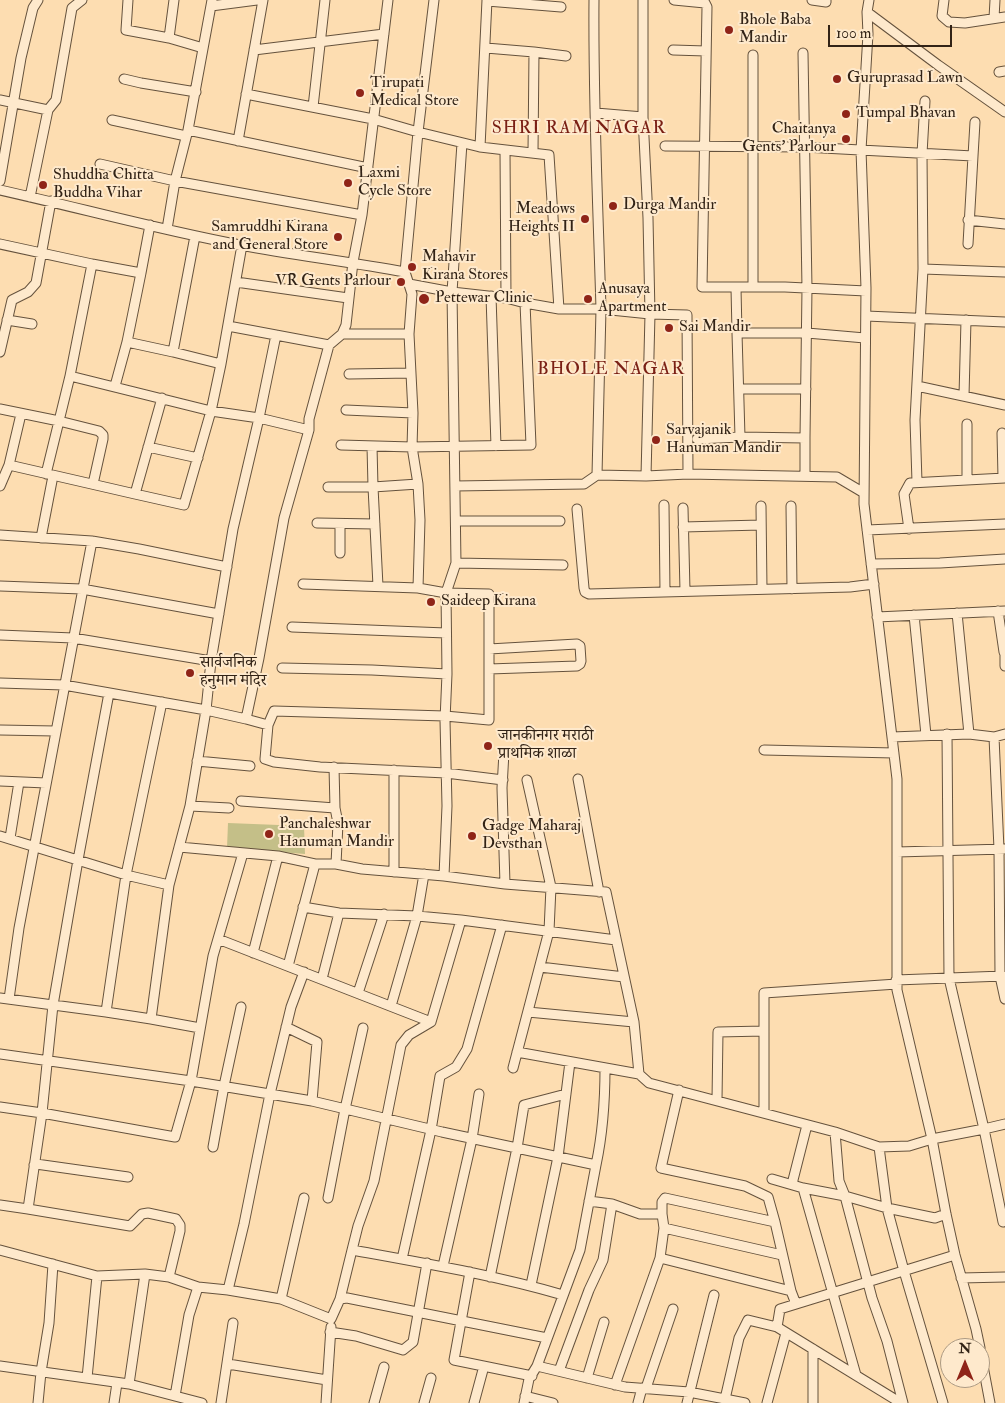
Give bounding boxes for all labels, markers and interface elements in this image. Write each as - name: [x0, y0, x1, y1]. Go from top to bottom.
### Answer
- place label: Bhole Baba Mandir: [739, 11, 811, 49]
- scale bar: [830, 15, 954, 47]
- marker: Bhole Baba Mandir: [723, 24, 735, 36]
- text: 100 m: [836, 24, 871, 43]
- place label: Guruprasad Lawn: [847, 69, 963, 89]
- marker: Guruprasad Lawn: [831, 73, 843, 85]
- place label: Tirupati Medical Store: [370, 74, 459, 112]
- marker: Tirupati Medical Store: [354, 87, 366, 99]
- place label: Tumpal Bhavan: [856, 104, 956, 124]
- marker: Tumpal Bhavan: [840, 108, 852, 120]
- district label: SHRI RAM NAGAR: [490, 118, 668, 140]
- place label: Chaitanya Gents' Parlour: [742, 120, 836, 158]
- marker: Chaitanya Gents' Parlour: [840, 133, 852, 145]
- place label: Laxmi Cycle Store: [358, 164, 431, 202]
- place label: Shuddha Chitta Buddha Vihar: [53, 166, 154, 204]
- marker: Laxmi Cycle Store: [342, 177, 354, 189]
- marker: Shuddha Chitta Buddha Vihar: [37, 179, 49, 191]
- place label: Durga Mandir: [623, 196, 716, 216]
- place label: Meadows Heights II: [508, 200, 575, 238]
- marker: Durga Mandir: [607, 200, 619, 212]
- marker: Meadows Heights II: [579, 213, 591, 225]
- place label: Samruddhi Kirana and General Store: [211, 218, 328, 256]
- marker: Samruddhi Kirana and General Store: [332, 231, 344, 243]
- place label: Mahavir Kirana Stores: [422, 248, 508, 286]
- marker: Mahavir Kirana Stores: [406, 261, 418, 273]
- place label: VR Gents Parlour: [275, 272, 391, 292]
- marker: VR Gents Parlour: [395, 276, 407, 288]
- place label: Anusaya Apartment: [598, 280, 666, 318]
- place label: Pettewar Clinic: [435, 289, 532, 309]
- marker: Pettewar Clinic: [417, 292, 431, 306]
- marker: Anusaya Apartment: [582, 293, 594, 305]
- place label: Sai Mandir: [679, 318, 750, 338]
- marker: Sai Mandir: [663, 322, 675, 334]
- district label: BHOLE NAGAR: [536, 359, 686, 381]
- place label: Sarvajanik Hanuman Mandir: [666, 421, 781, 459]
- marker: Sarvajanik Hanuman Mandir: [650, 434, 662, 446]
- place label: Saideep Kirana: [441, 592, 536, 612]
- marker: Saideep Kirana: [425, 596, 437, 608]
- place label: सार्वजनिक हनुमान मंदिर: [200, 654, 266, 692]
- marker: सार्वजनिक हनुमान मंदिर: [184, 667, 196, 679]
- place label: जानकीनगर मराठी प्राथमिक शाळा: [498, 727, 593, 765]
- marker: जानकीनगर मराठी प्राथमिक शाळा: [482, 740, 494, 752]
- place label: Panchaleshwar Hanuman Mandir: [279, 815, 394, 853]
- place label: Gadge Maharaj Devsthan: [482, 817, 581, 855]
- marker: Panchaleshwar Hanuman Mandir: [263, 828, 275, 840]
- marker: Gadge Maharaj Devsthan: [466, 830, 478, 842]
- north arrow: [940, 1338, 990, 1388]
- text: N: [959, 1340, 971, 1357]

